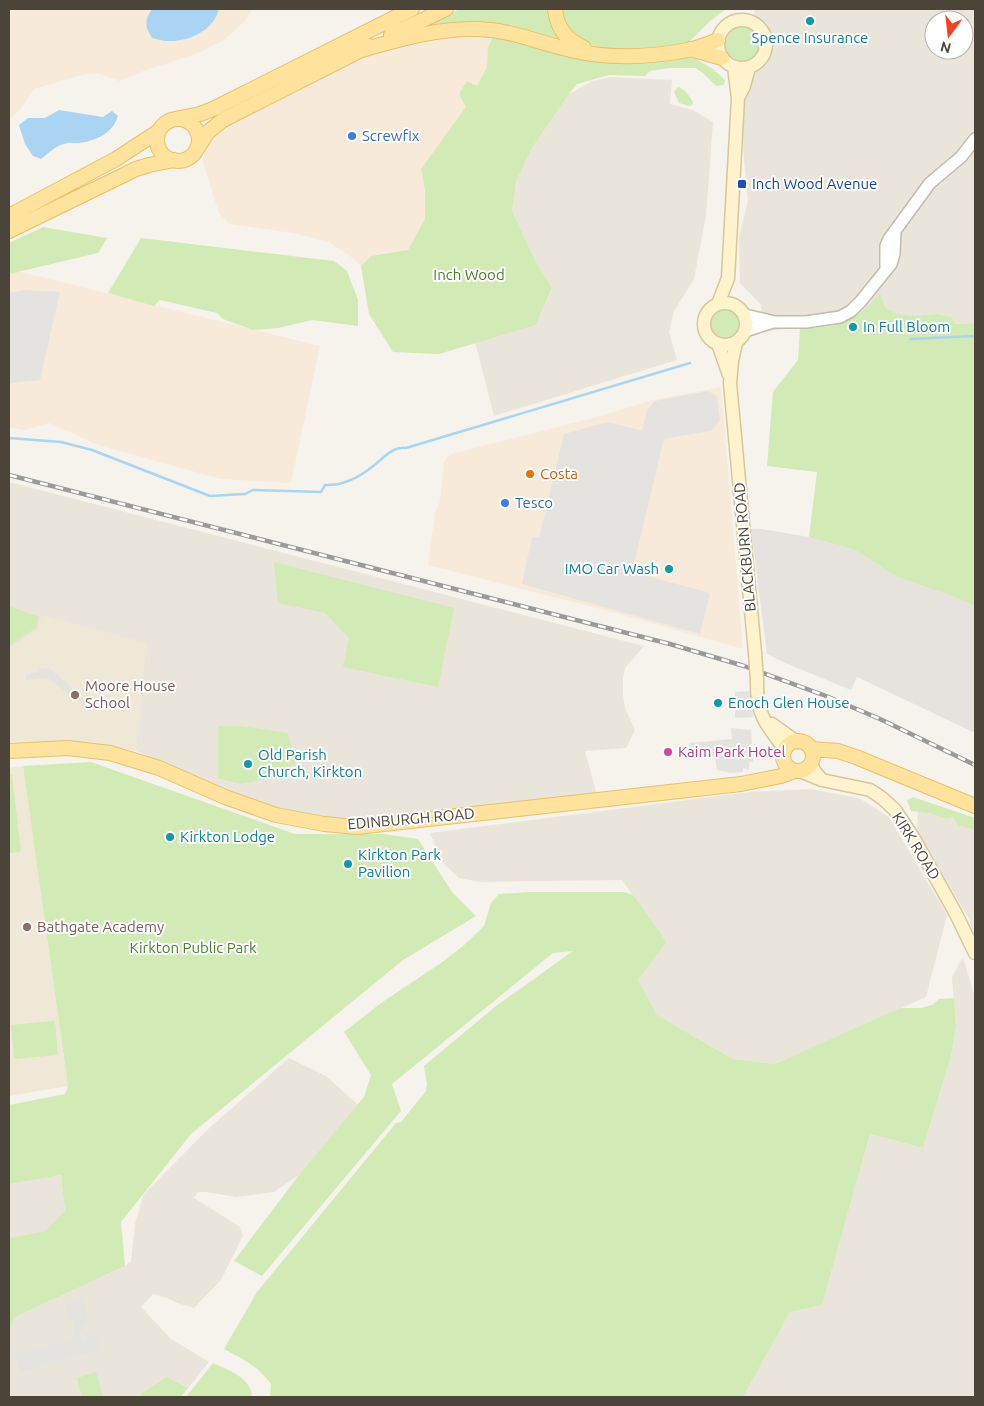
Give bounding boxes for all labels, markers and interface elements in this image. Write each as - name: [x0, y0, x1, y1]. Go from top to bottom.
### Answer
- north arrow: [924, 10, 974, 60]
- marker: Spence Insurance: [804, 15, 816, 27]
- place label: Spence Insurance: [752, 29, 868, 46]
- text: N: [939, 38, 953, 57]
- place label: Screwfix: [362, 127, 420, 144]
- marker: Screwfix: [346, 130, 358, 142]
- place label: Inch Wood Avenue: [752, 175, 877, 192]
- marker: Inch Wood Avenue: [736, 178, 748, 190]
- park label: Inch Wood: [433, 266, 505, 283]
- place label: In Full Bloom: [863, 318, 950, 335]
- marker: In Full Bloom: [847, 321, 859, 333]
- place label: Costa: [540, 465, 578, 482]
- marker: Costa: [524, 468, 536, 480]
- street label: BLACKBURN ROAD: [730, 482, 759, 613]
- place label: Tesco: [515, 494, 553, 511]
- marker: Tesco: [499, 497, 511, 509]
- place label: IMO Car Wash: [565, 560, 659, 577]
- marker: IMO Car Wash: [663, 563, 675, 575]
- place label: Moore House School: [85, 677, 176, 711]
- marker: Moore House School: [69, 689, 81, 701]
- place label: Enoch Glen House: [728, 694, 849, 711]
- marker: Enoch Glen House: [712, 697, 724, 709]
- place label: Kaim Park Hotel: [678, 743, 785, 760]
- place label: Old Parish Church, Kirkton: [258, 746, 362, 780]
- marker: Kaim Park Hotel: [662, 746, 674, 758]
- marker: Old Parish Church, Kirkton: [242, 758, 254, 770]
- street label: EDINBURGH ROAD: [347, 804, 475, 833]
- street label: KIRK ROAD: [889, 809, 944, 882]
- place label: Kirkton Lodge: [180, 828, 275, 845]
- marker: Kirkton Lodge: [164, 831, 176, 843]
- place label: Kirkton Park Pavilion: [358, 846, 441, 880]
- marker: Kirkton Park Pavilion: [342, 858, 354, 870]
- place label: Bathgate Academy: [37, 918, 164, 935]
- marker: Bathgate Academy: [21, 921, 33, 933]
- park label: Kirkton Public Park: [129, 939, 257, 956]

